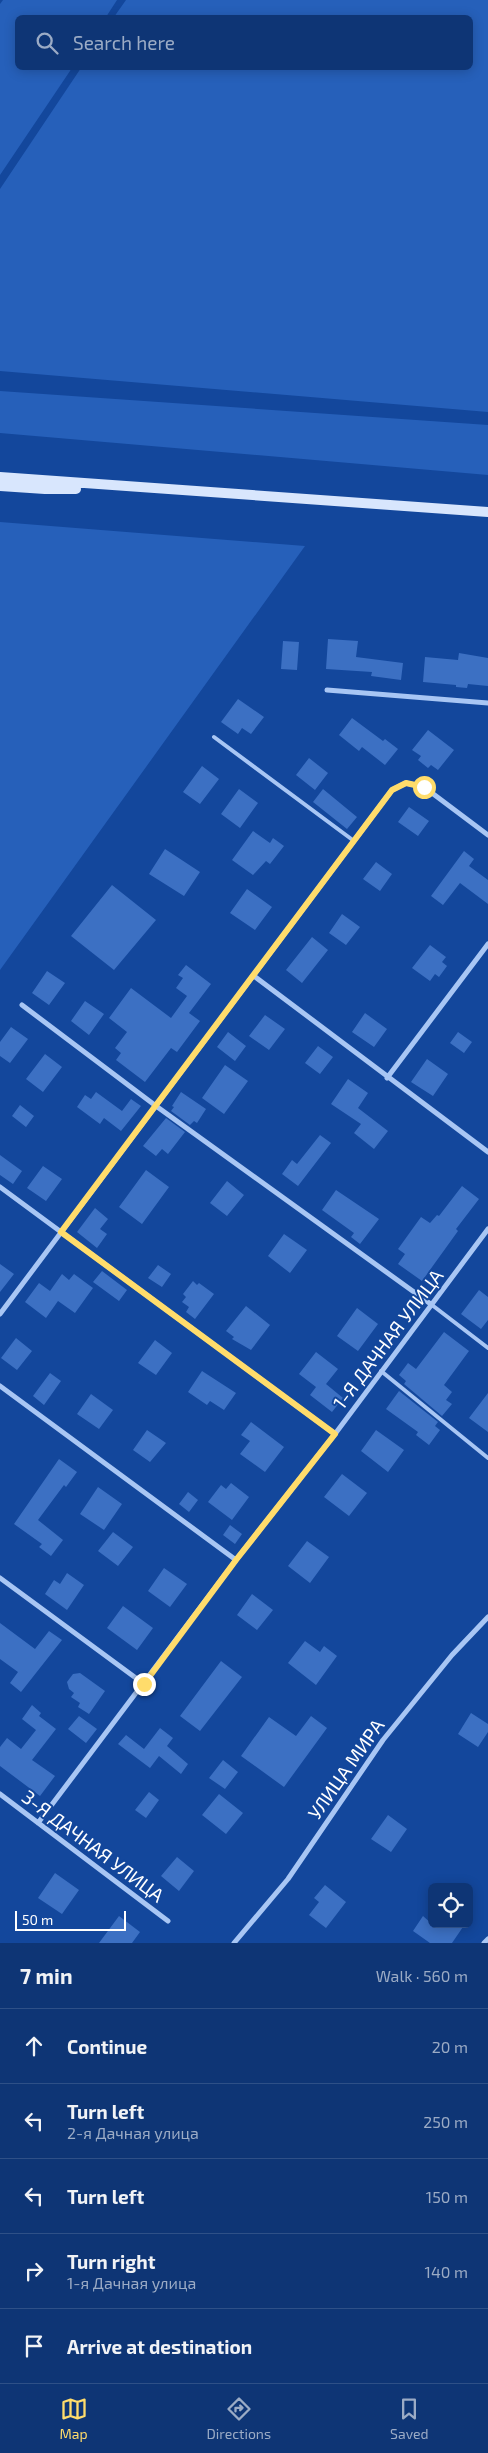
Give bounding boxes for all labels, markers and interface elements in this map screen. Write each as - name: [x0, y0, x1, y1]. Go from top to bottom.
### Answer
- search box: [15, 15, 473, 70]
- icon: search: [33, 29, 61, 57]
- text: Search here: [73, 31, 175, 54]
- route start: [413, 776, 436, 799]
- street label: 1-Я ДАЧНАЯ УЛИЦА: [328, 1264, 448, 1413]
- route end: [133, 1673, 156, 1696]
- street label: УЛИЦА МИРА: [303, 1714, 389, 1823]
- street label: 3-Я ДАЧНАЯ УЛИЦА: [18, 1785, 169, 1907]
- map controls: [428, 1883, 473, 1928]
- button: locate: [428, 1883, 473, 1928]
- scale bar: [15, 1908, 126, 1931]
- text: 50 m: [22, 1911, 53, 1928]
- text: 7 min: [20, 1963, 73, 1988]
- text: Walk · 560 m: [376, 1966, 468, 1985]
- icon: ahead: [20, 2032, 48, 2060]
- text: Continue: [67, 2035, 147, 2058]
- text: 20 m: [432, 2037, 468, 2056]
- text: Turn left: [67, 2100, 144, 2123]
- icon: left: [20, 2107, 48, 2135]
- text: 250 m: [423, 2112, 468, 2131]
- text: 2-я Дачная улица: [67, 2123, 199, 2142]
- icon: left: [20, 2182, 48, 2210]
- text: Turn left: [67, 2185, 144, 2208]
- text: 150 m: [426, 2187, 468, 2206]
- text: Turn right: [67, 2250, 155, 2273]
- icon: right: [20, 2257, 48, 2285]
- text: 140 m: [425, 2262, 468, 2281]
- text: 1-я Дачная улица: [67, 2273, 196, 2292]
- icon: arrive: [20, 2332, 48, 2360]
- text: Arrive at destination: [67, 2335, 252, 2358]
- tab: Map: [59, 2395, 88, 2442]
- tab: Directions: [207, 2395, 271, 2442]
- tab: Saved: [390, 2395, 429, 2442]

